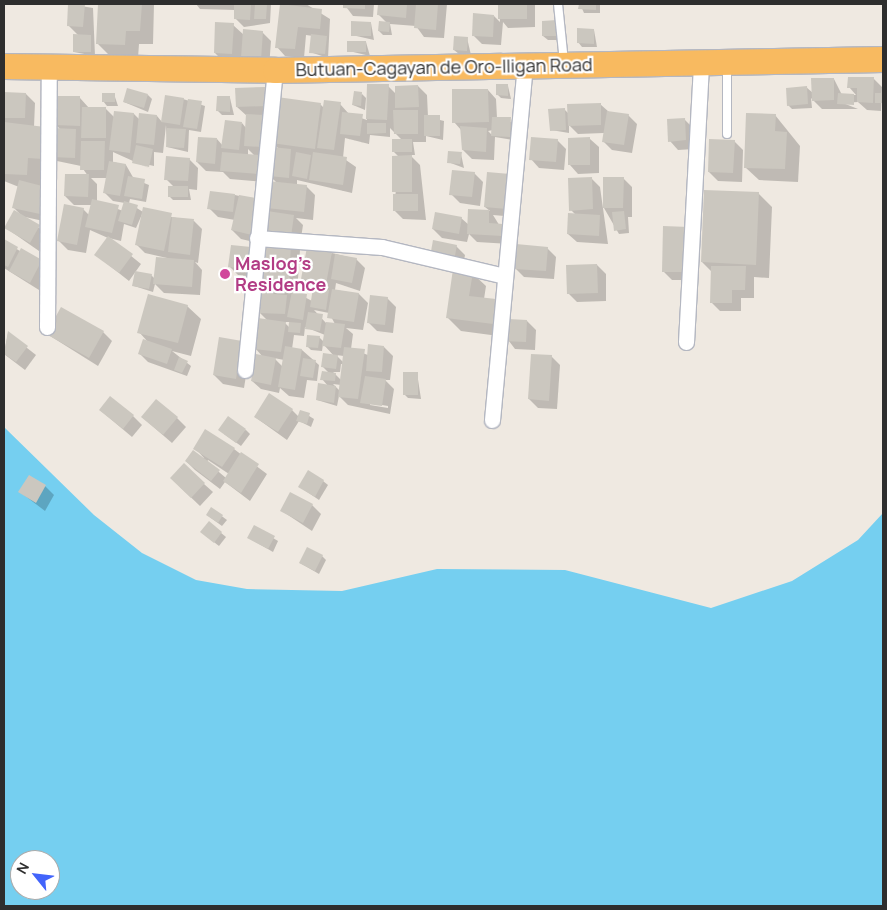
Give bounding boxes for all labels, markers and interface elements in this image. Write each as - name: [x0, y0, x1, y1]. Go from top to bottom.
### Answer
- street label: Butuan-Cagayan de Oro-Iligan Road: [295, 54, 593, 80]
- place label: Maslog’s Residence: [235, 253, 326, 296]
- marker: Maslog’s Residence: [219, 268, 231, 280]
- north arrow: [10, 850, 60, 900]
- text: N: [12, 859, 33, 877]

